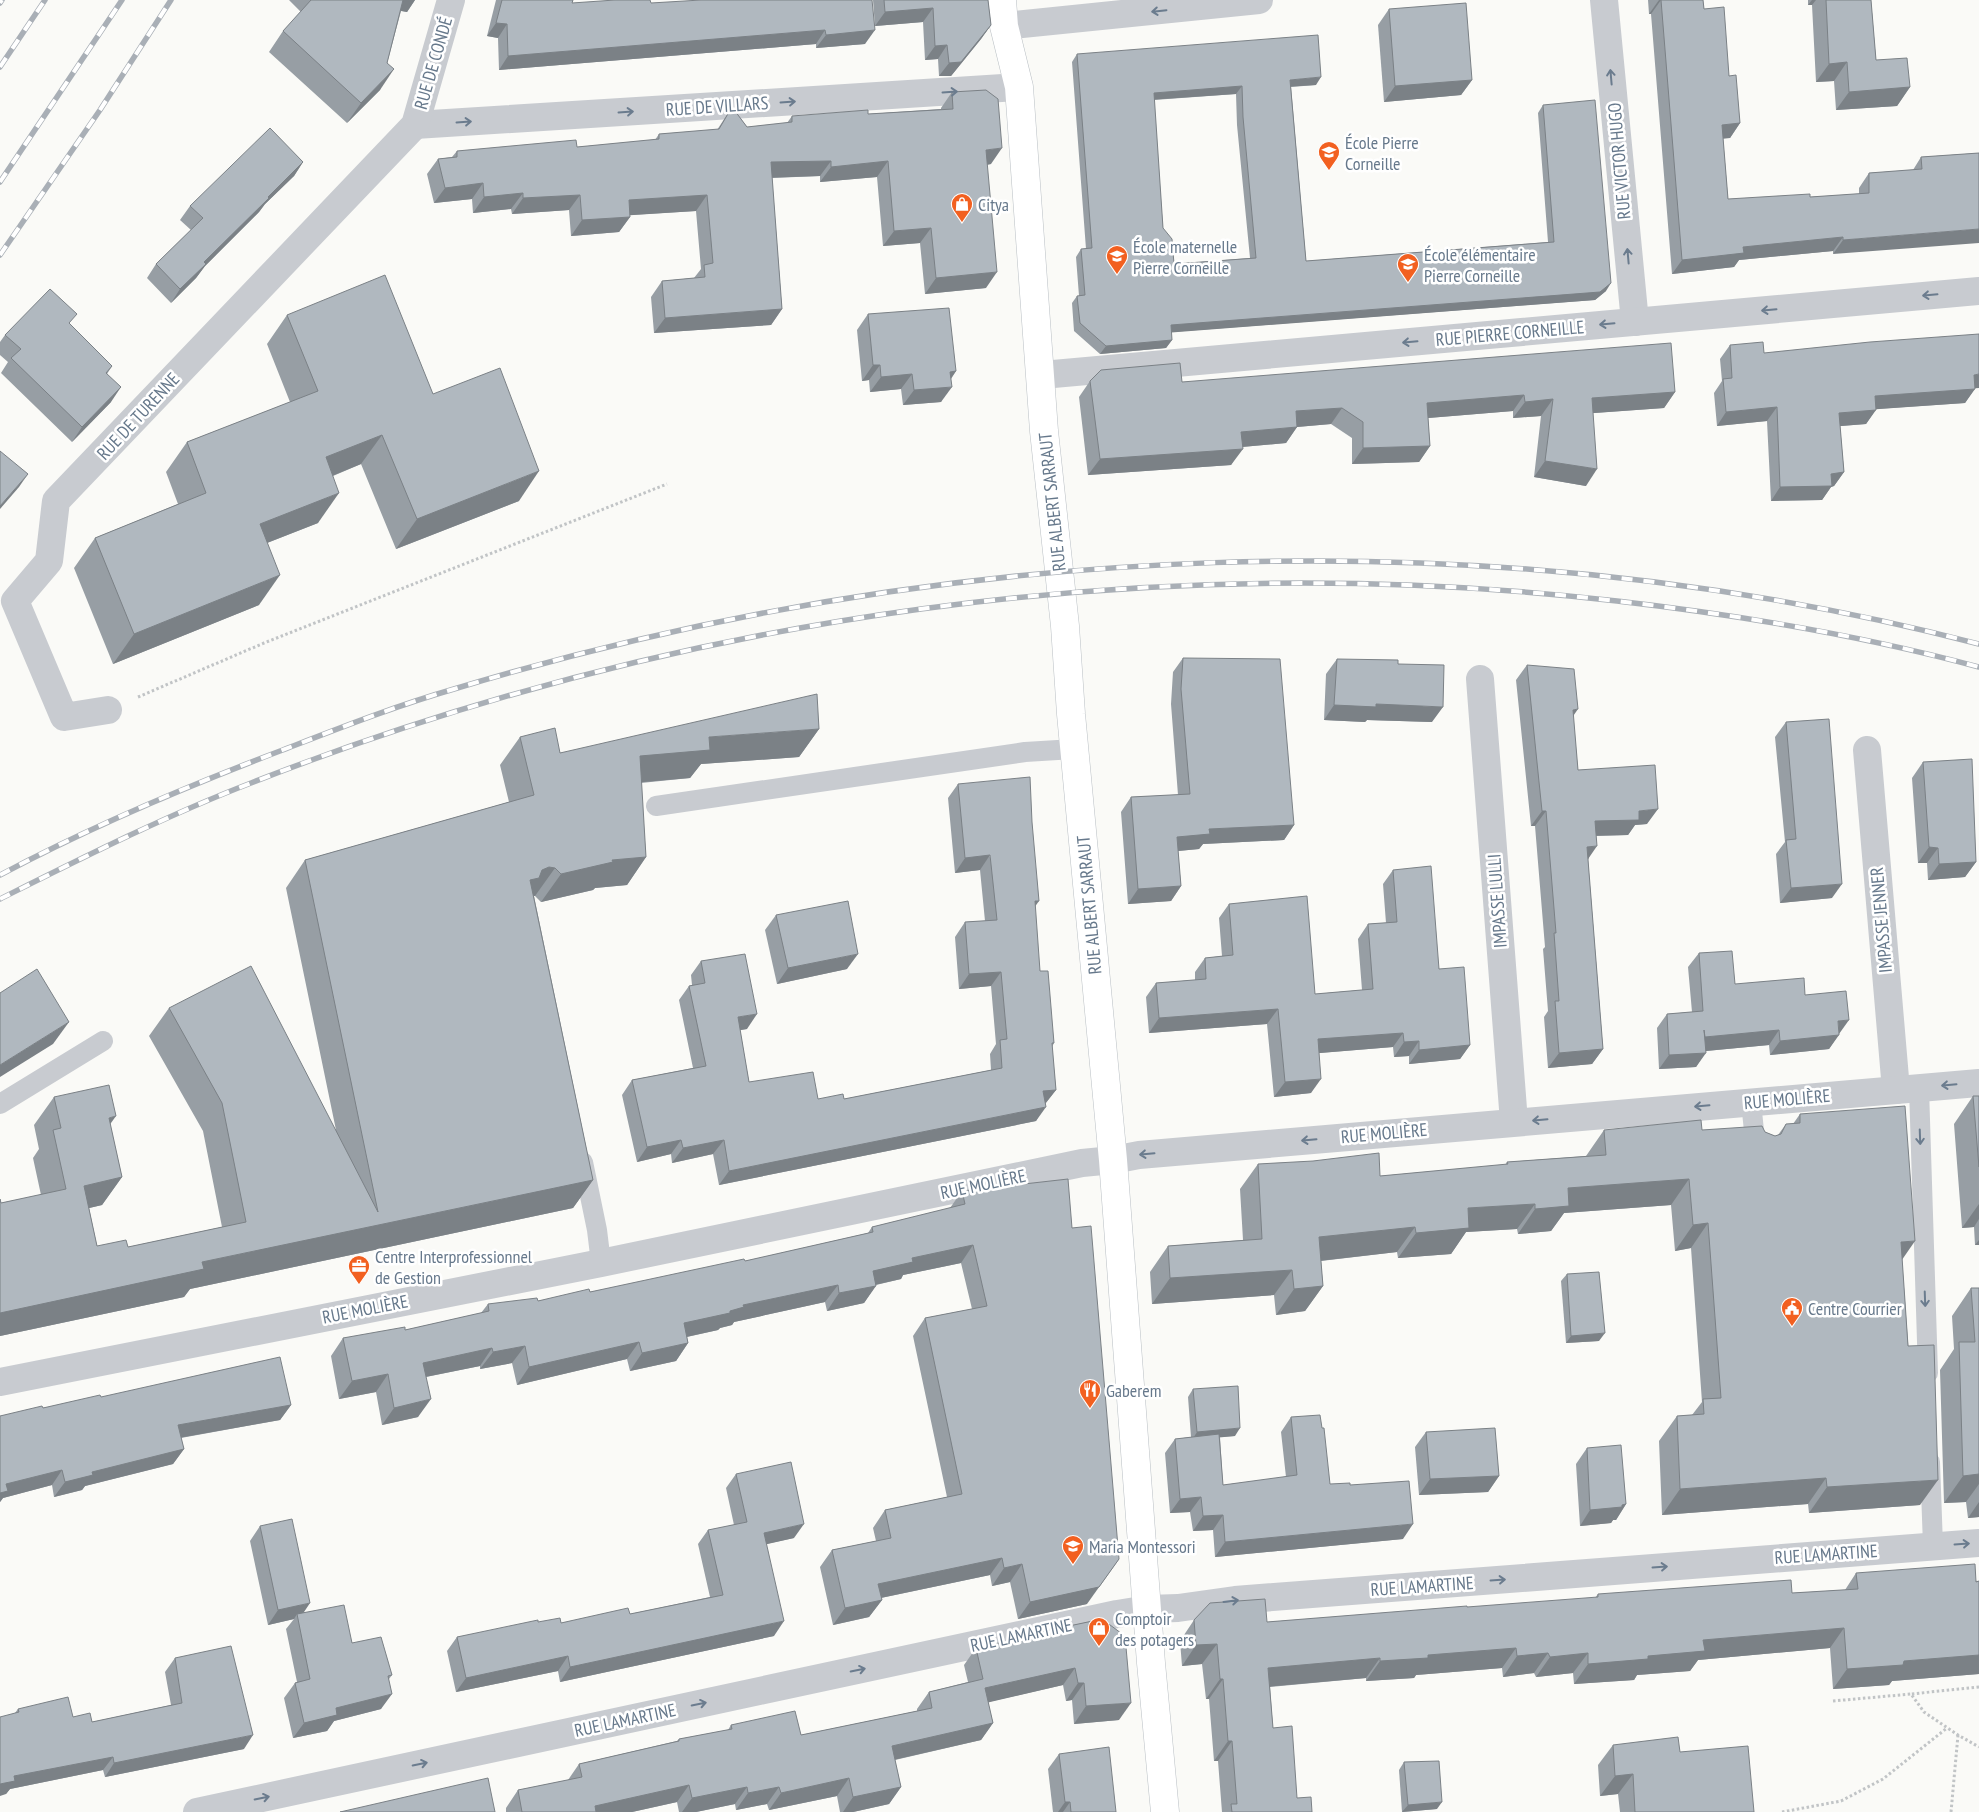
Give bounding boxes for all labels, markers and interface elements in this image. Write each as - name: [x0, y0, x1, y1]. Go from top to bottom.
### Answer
- one-way arrow: [1151, 6, 1167, 16]
- street label: RUE DE CONDÉ: [409, 14, 457, 112]
- one-way arrow: [1606, 69, 1616, 85]
- one-way arrow: [942, 87, 958, 96]
- street label: RUE DE VILLARS: [665, 91, 769, 121]
- one-way arrow: [780, 97, 796, 107]
- street label: RUE VICTOR HUGO: [1602, 102, 1636, 220]
- one-way arrow: [617, 108, 633, 117]
- one-way arrow: [455, 118, 471, 127]
- place label: École Pierre Corneille: [1345, 131, 1419, 175]
- school or university icon: École Pierre Corneille: [1317, 140, 1341, 171]
- shop icon: Citya: [950, 192, 974, 223]
- place label: Citya: [978, 193, 1009, 216]
- place label: École maternelle Pierre Corneille: [1133, 235, 1237, 279]
- place label: École élémentaire Pierre Corneille: [1424, 243, 1536, 287]
- school or university icon: École maternelle Pierre Corneille: [1105, 244, 1129, 275]
- one-way arrow: [1623, 248, 1633, 264]
- school or university icon: École élémentaire Pierre Corneille: [1396, 252, 1420, 283]
- one-way arrow: [1923, 290, 1939, 300]
- one-way arrow: [1761, 305, 1777, 314]
- street label: RUE PIERRE CORNEILLE: [1435, 315, 1585, 351]
- one-way arrow: [1599, 319, 1615, 329]
- one-way arrow: [1402, 337, 1418, 347]
- street label: RUE DE TURENNE: [92, 368, 184, 464]
- street label: RUE ALBERT SARRAUT: [1033, 431, 1071, 573]
- street label: RUE ALBERT SARRAUT: [1071, 835, 1107, 975]
- street label: IMPASSE LULLI: [1482, 853, 1512, 949]
- street label: IMPASSE JENNER: [1865, 866, 1897, 974]
- one-way arrow: [1941, 1081, 1957, 1090]
- street label: RUE MOLIÈRE: [1743, 1084, 1831, 1114]
- one-way arrow: [1695, 1102, 1711, 1111]
- one-way arrow: [1533, 1115, 1549, 1125]
- street label: RUE MOLIÈRE: [1340, 1118, 1428, 1148]
- one-way arrow: [1916, 1128, 1925, 1144]
- one-way arrow: [1301, 1135, 1317, 1145]
- one-way arrow: [1139, 1149, 1155, 1159]
- street label: RUE MOLIÈRE: [938, 1164, 1028, 1204]
- place label: Centre Interprofessionnel de Gestion: [375, 1245, 533, 1289]
- office icon: Centre Interprofessionnel de Gestion: [347, 1254, 371, 1285]
- street label: RUE MOLIÈRE: [320, 1289, 410, 1329]
- one-way arrow: [1921, 1291, 1930, 1307]
- public building icon: Centre Courrier: [1780, 1296, 1804, 1327]
- place label: Centre Courrier: [1808, 1297, 1902, 1320]
- restaurant icon: Gaberem: [1078, 1378, 1102, 1409]
- place label: Gaberem: [1106, 1379, 1161, 1402]
- school or university icon: Maria Montessori: [1061, 1534, 1085, 1565]
- place label: Maria Montessori: [1089, 1535, 1196, 1558]
- street label: RUE LAMARTINE: [1774, 1539, 1878, 1569]
- one-way arrow: [1953, 1539, 1969, 1549]
- one-way arrow: [1652, 1563, 1668, 1572]
- street label: RUE LAMARTINE: [1370, 1571, 1474, 1601]
- one-way arrow: [1490, 1575, 1506, 1585]
- one-way arrow: [1223, 1596, 1239, 1606]
- place label: Comptoir des potagers: [1115, 1607, 1194, 1651]
- street label: RUE LAMARTINE: [968, 1613, 1074, 1657]
- shop icon: Comptoir des potagers: [1087, 1616, 1111, 1647]
- one-way arrow: [849, 1665, 865, 1674]
- street label: RUE LAMARTINE: [572, 1698, 678, 1742]
- one-way arrow: [691, 1699, 707, 1708]
- one-way arrow: [412, 1759, 428, 1768]
- one-way arrow: [253, 1793, 269, 1802]

